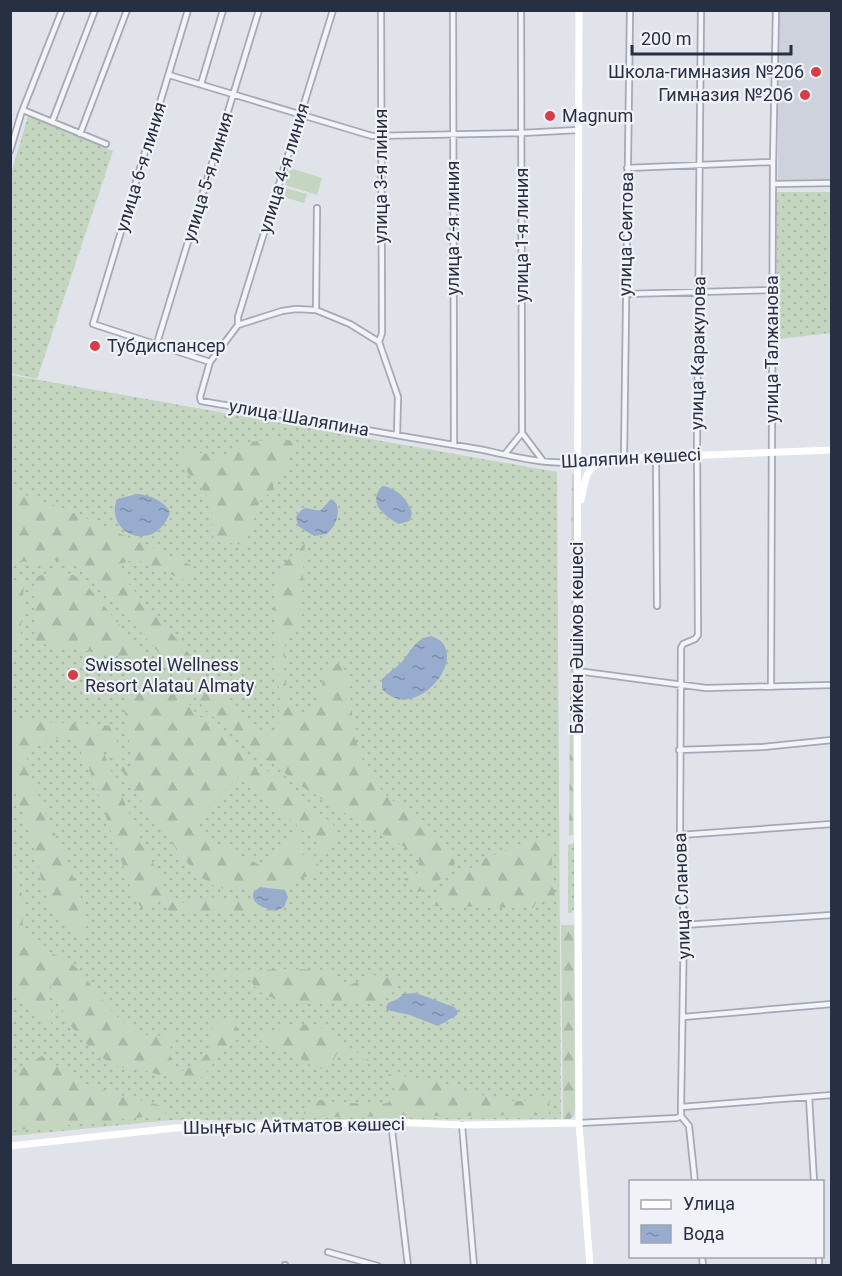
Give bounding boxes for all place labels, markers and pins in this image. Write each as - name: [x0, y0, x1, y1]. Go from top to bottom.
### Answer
- place label: Школа-гимназия №206: [608, 61, 804, 82]
- marker: Школа-гимназия №206: [809, 65, 823, 79]
- place label: Гимназия №206: [658, 84, 793, 105]
- marker: Гимназия №206: [798, 88, 812, 102]
- place label: Magnum: [562, 105, 633, 126]
- marker: Magnum: [543, 109, 557, 123]
- place label: Тубдиспансер: [107, 335, 226, 356]
- marker: Тубдиспансер: [88, 339, 102, 353]
- place label: Swissotel Wellness Resort Alatau Almaty: [85, 654, 255, 696]
- marker: Swissotel Wellness Resort Alatau Almaty: [66, 668, 80, 682]

